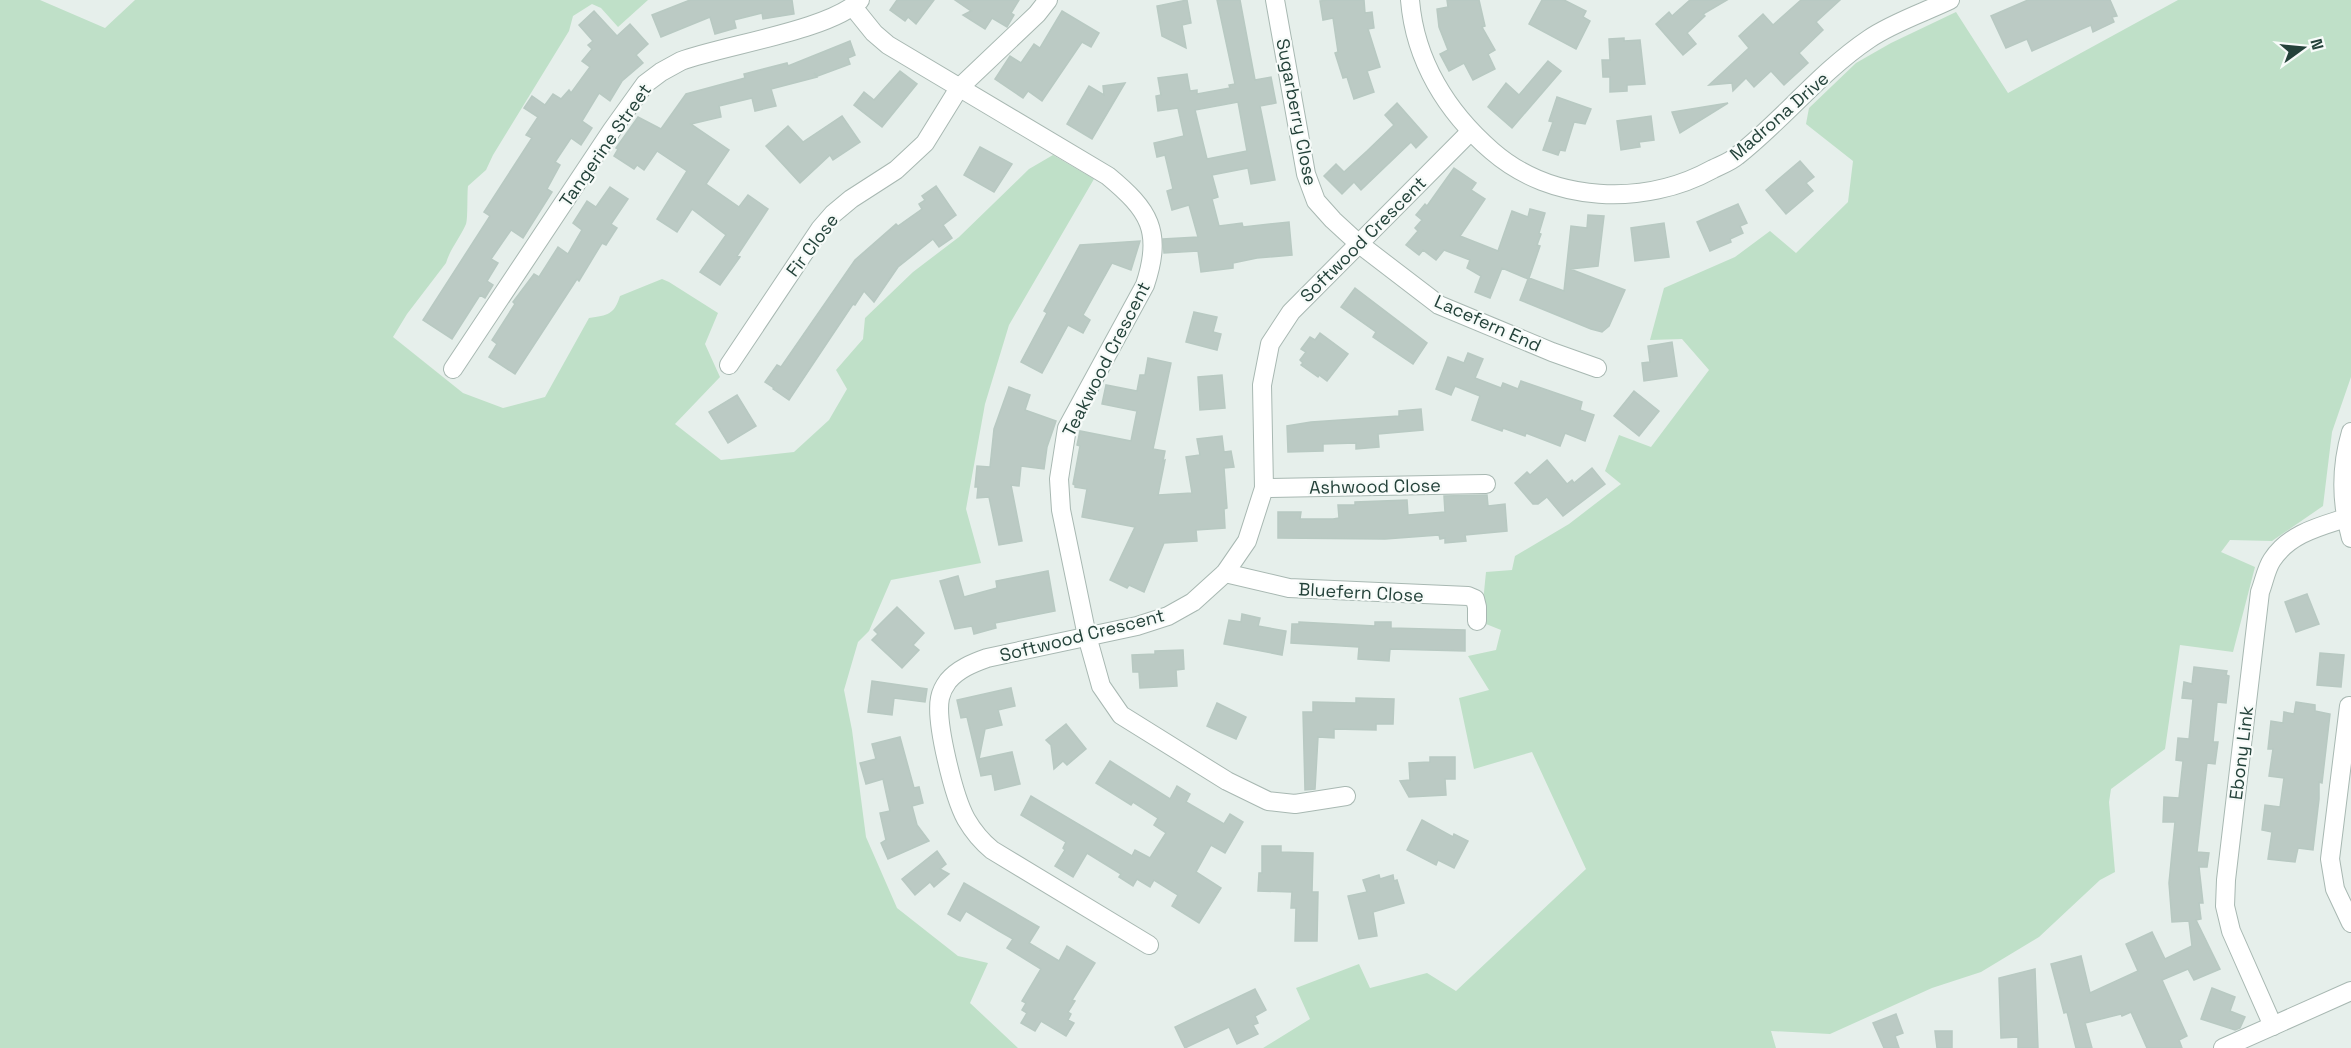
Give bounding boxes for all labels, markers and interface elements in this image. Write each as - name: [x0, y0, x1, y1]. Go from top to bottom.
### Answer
- north arrow: [2273, 18, 2333, 78]
- street label: Sugarberry Close: [1271, 36, 1323, 188]
- text: N: [2305, 36, 2329, 52]
- street label: Madrona Drive: [1725, 67, 1833, 165]
- street label: Tangerine Street: [554, 79, 656, 211]
- street label: Softwood Crescent: [1295, 171, 1431, 307]
- street label: Fir Close: [781, 209, 843, 281]
- street label: Teakwood Crescent: [1057, 278, 1155, 440]
- street label: Lacefern End: [1431, 289, 1545, 357]
- street label: Ashwood Close: [1309, 473, 1441, 499]
- street label: Bluefern Close: [1298, 577, 1424, 607]
- street label: Softwood Crescent: [997, 603, 1167, 667]
- street label: Ebony Link: [2224, 704, 2258, 801]

